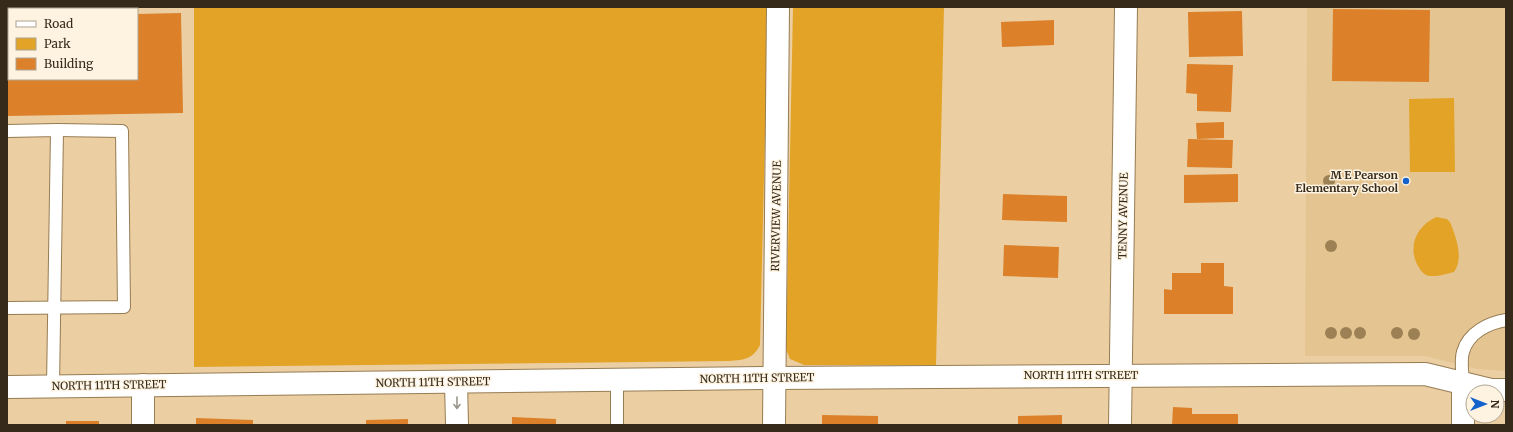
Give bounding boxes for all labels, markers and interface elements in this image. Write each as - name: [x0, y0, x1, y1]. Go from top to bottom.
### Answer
- legend: [8, 8, 138, 80]
- text: Road: [44, 16, 73, 31]
- text: Park: [44, 36, 71, 51]
- text: Building: [44, 56, 94, 71]
- street label: RIVERVIEW AVENUE: [768, 160, 784, 272]
- place label: M E Pearson Elementary School: [1295, 168, 1399, 195]
- street label: TENNY AVENUE: [1115, 172, 1131, 260]
- marker: M E Pearson Elementary School: [1401, 176, 1411, 186]
- street label: NORTH 11TH STREET: [1024, 368, 1139, 382]
- street label: NORTH 11TH STREET: [700, 370, 815, 386]
- street label: NORTH 11TH STREET: [376, 374, 491, 390]
- street label: NORTH 11TH STREET: [52, 377, 167, 393]
- north arrow: [1465, 384, 1505, 424]
- one-way arrow: [453, 396, 460, 409]
- text: N: [1488, 400, 1502, 409]

